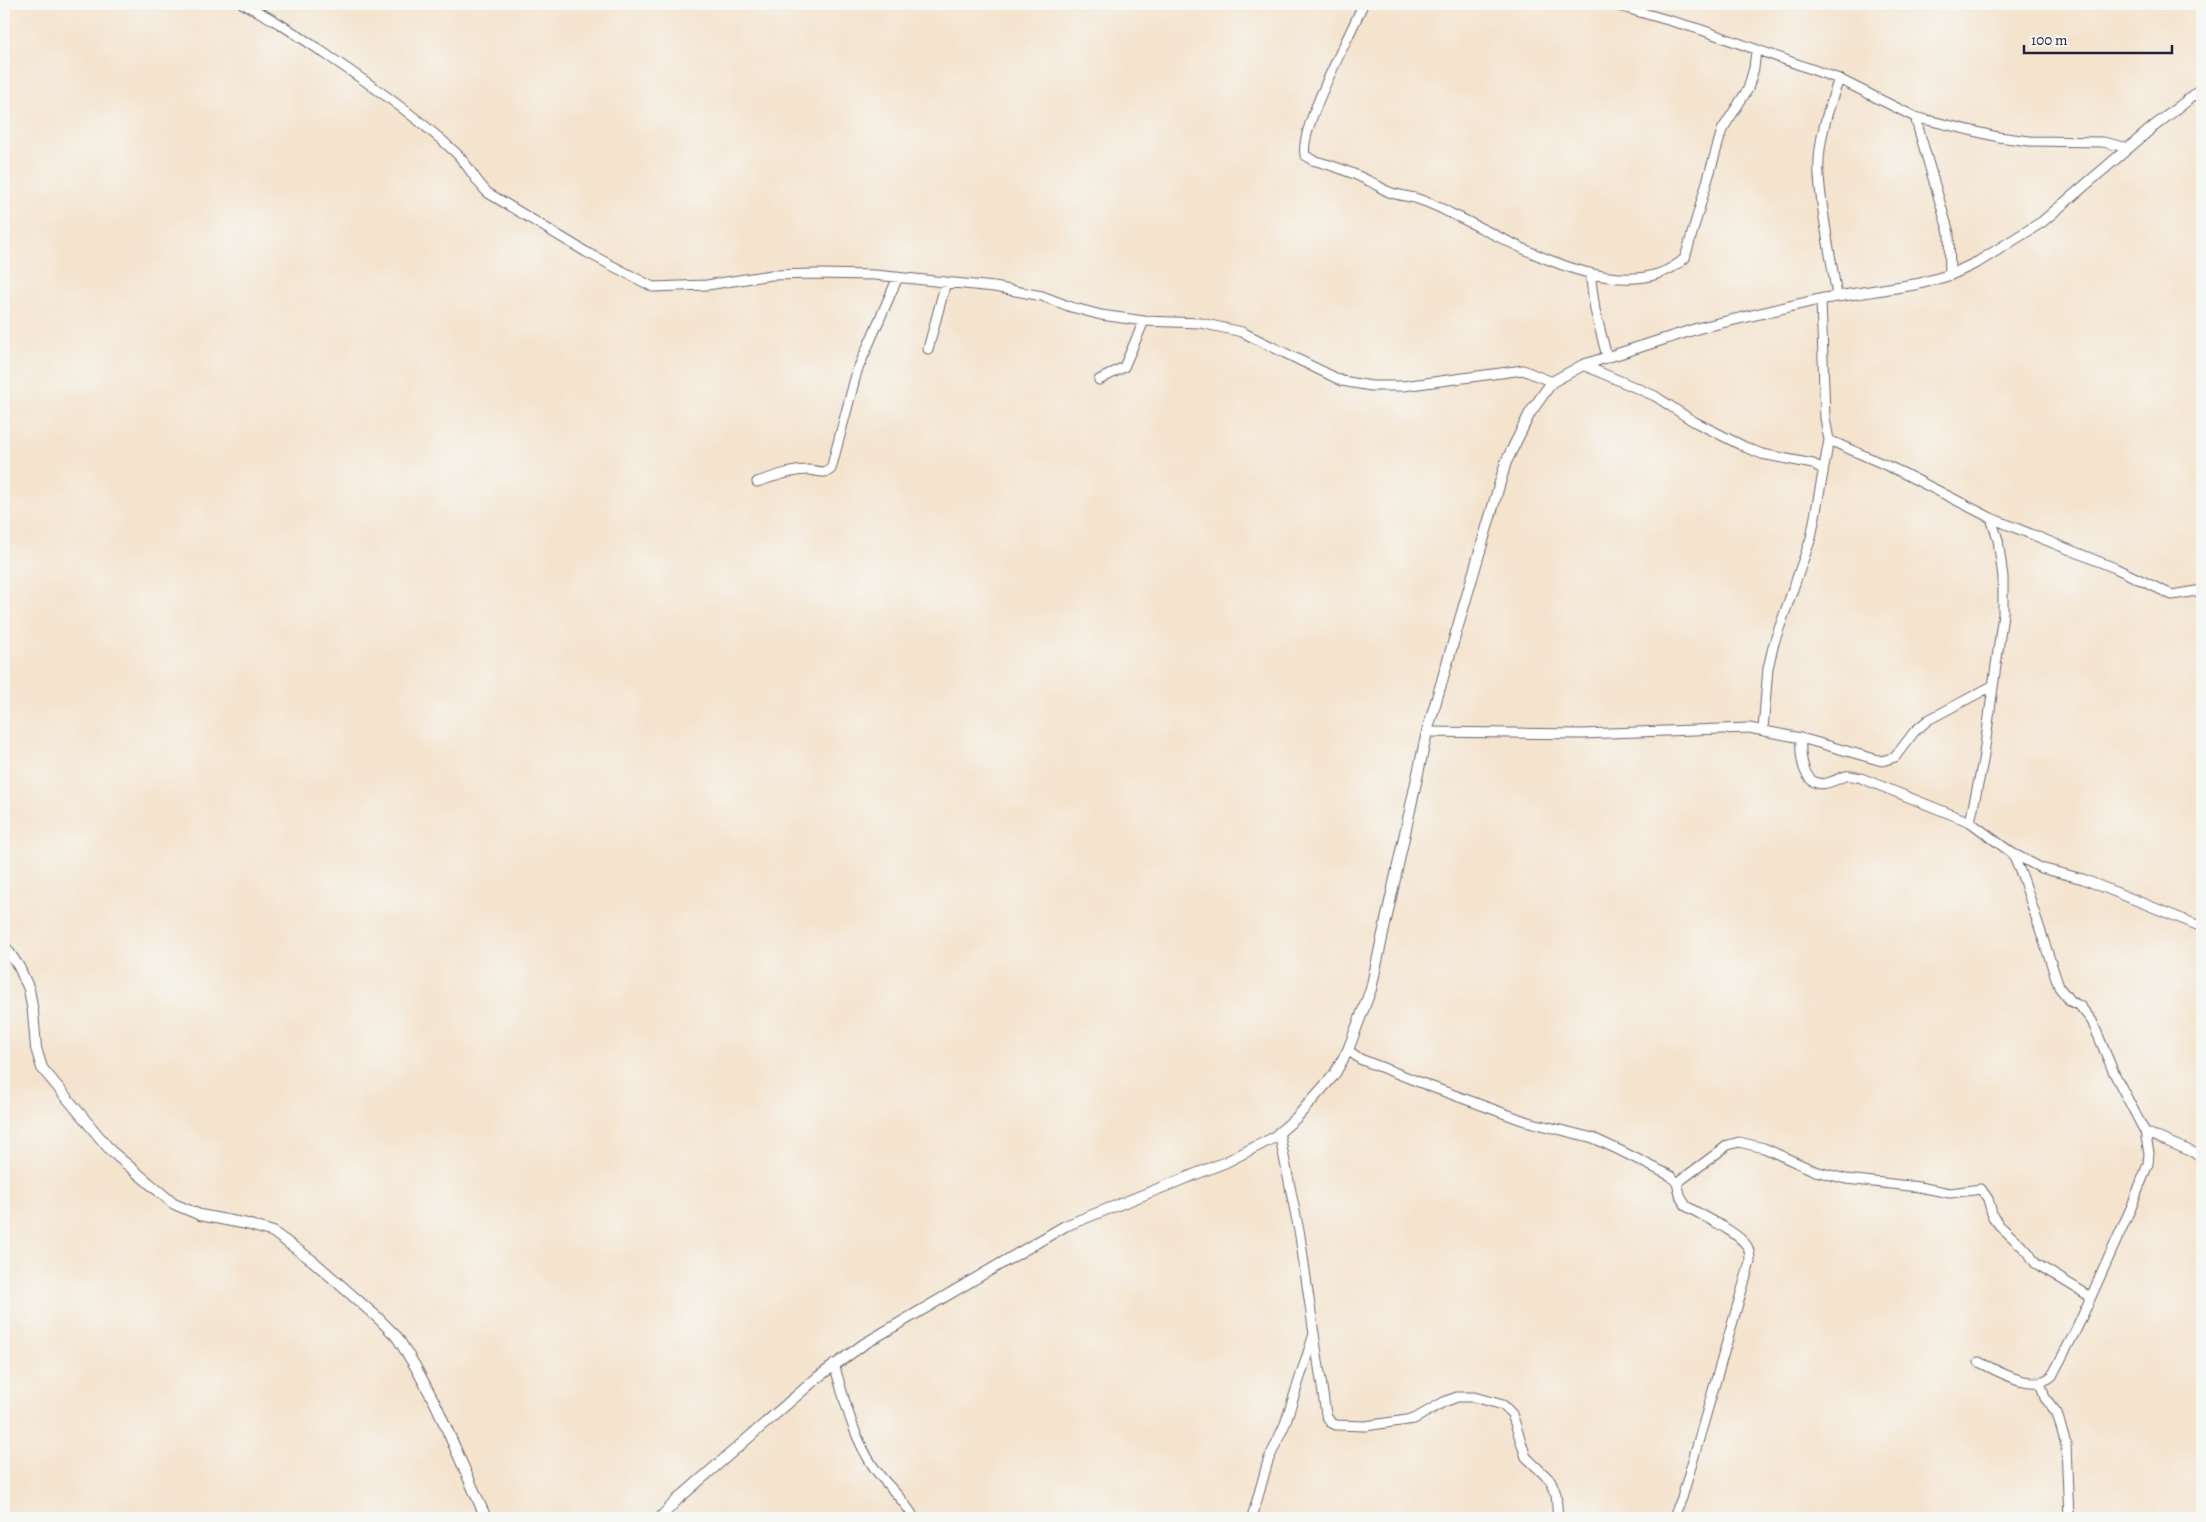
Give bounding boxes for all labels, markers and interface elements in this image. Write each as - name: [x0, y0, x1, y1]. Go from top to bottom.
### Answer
- scale bar: [2024, 22, 2171, 54]
- text: 100 m: [2031, 30, 2068, 50]

